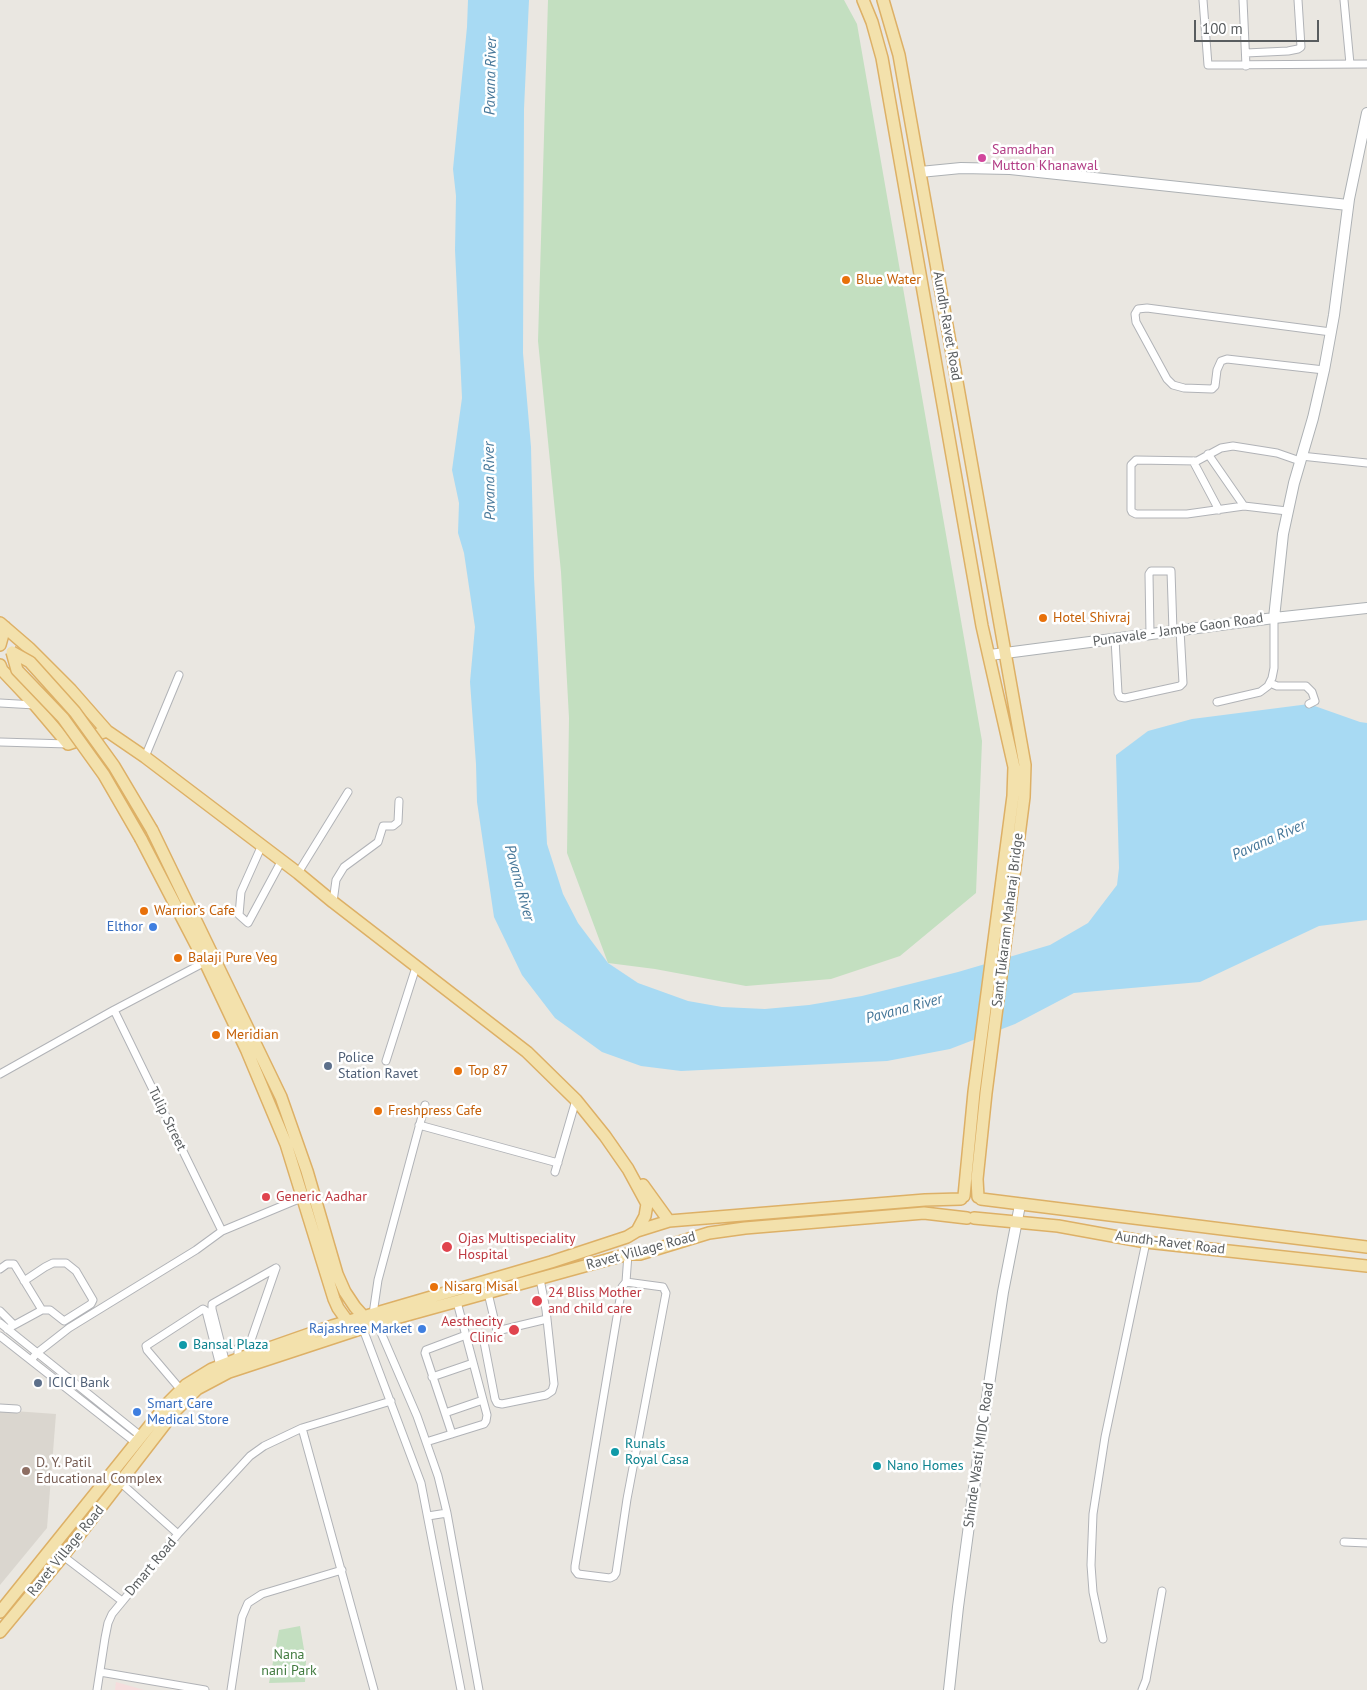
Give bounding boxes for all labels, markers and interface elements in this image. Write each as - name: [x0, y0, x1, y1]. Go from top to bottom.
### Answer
- scale bar: [1197, 10, 1322, 42]
- text: 100 m: [1202, 19, 1243, 38]
- water label: Pavana River: [481, 37, 501, 115]
- place label: Samadhan Mutton Khanawal: [992, 142, 1098, 174]
- marker: Samadhan Mutton Khanawal: [976, 152, 988, 164]
- street label: Aundh-Ravet Road: [929, 270, 965, 382]
- place label: Blue Water: [856, 272, 921, 288]
- marker: Blue Water: [840, 274, 852, 286]
- water label: Pavana River: [480, 442, 500, 520]
- place label: Hotel Shivraj: [1053, 610, 1130, 626]
- street label: Punavale - Jambe Gaon Road: [1092, 610, 1264, 650]
- marker: Hotel Shivraj: [1037, 612, 1049, 624]
- water label: Pavana River: [1229, 816, 1309, 864]
- street label: Sant Tukaram Maharaj Bridge: [989, 832, 1027, 1008]
- water label: Pavana River: [500, 843, 538, 923]
- place label: Warrior’s Cafe: [154, 903, 235, 919]
- marker: Warrior’s Cafe: [138, 905, 150, 917]
- place label: Elthor: [107, 919, 143, 935]
- marker: Elthor: [147, 921, 159, 933]
- place label: Balaji Pure Veg: [188, 950, 277, 966]
- marker: Balaji Pure Veg: [172, 952, 184, 964]
- water label: Pavana River: [864, 990, 944, 1028]
- place label: Meridian: [226, 1027, 279, 1043]
- marker: Meridian: [210, 1029, 222, 1041]
- place label: Police Station Ravet: [338, 1050, 418, 1082]
- marker: Police Station Ravet: [322, 1060, 334, 1072]
- place label: Top 87: [468, 1063, 508, 1079]
- marker: Top 87: [452, 1065, 464, 1077]
- street label: Tulip Street: [144, 1084, 190, 1154]
- place label: Freshpress Cafe: [388, 1103, 482, 1119]
- marker: Freshpress Cafe: [372, 1105, 384, 1117]
- place label: Generic Aadhar: [276, 1189, 367, 1205]
- marker: Generic Aadhar: [260, 1191, 272, 1203]
- street label: Ravet Village Road: [585, 1228, 697, 1274]
- street label: Aundh-Ravet Road: [1114, 1228, 1226, 1258]
- place label: Ojas Multispeciality Hospital: [458, 1231, 576, 1264]
- marker: Ojas Multispeciality Hospital: [440, 1240, 454, 1254]
- place label: Nisarg Misal: [444, 1279, 518, 1295]
- marker: Nisarg Misal: [428, 1281, 440, 1293]
- place label: 24 Bliss Mother and child care: [548, 1285, 641, 1318]
- marker: 24 Bliss Mother and child care: [530, 1294, 544, 1308]
- place label: Aesthecity Clinic: [441, 1314, 503, 1346]
- place label: Rajashree Market: [309, 1321, 412, 1337]
- marker: Rajashree Market: [416, 1323, 428, 1335]
- marker: Aesthecity Clinic: [507, 1323, 521, 1337]
- place label: Bansal Plaza: [193, 1337, 269, 1353]
- marker: Bansal Plaza: [177, 1339, 189, 1351]
- place label: ICICI Bank: [48, 1375, 109, 1391]
- marker: ICICI Bank: [32, 1377, 44, 1389]
- street label: Shinde Wasti MIDC Road: [960, 1381, 998, 1529]
- place label: Smart Care Medical Store: [147, 1396, 229, 1428]
- marker: Smart Care Medical Store: [131, 1406, 143, 1418]
- place label: Runals Royal Casa: [625, 1436, 689, 1468]
- marker: Runals Royal Casa: [609, 1446, 621, 1458]
- place label: D. Y. Patil Educational Complex: [36, 1455, 162, 1488]
- place label: Nano Homes: [887, 1458, 964, 1474]
- marker: Nano Homes: [871, 1460, 883, 1472]
- marker: D. Y. Patil Educational Complex: [20, 1465, 32, 1477]
- street label: Ravet Village Road: [24, 1502, 108, 1600]
- street label: Dmart Road: [122, 1534, 180, 1600]
- park label: Nana nani Park: [261, 1647, 317, 1680]

